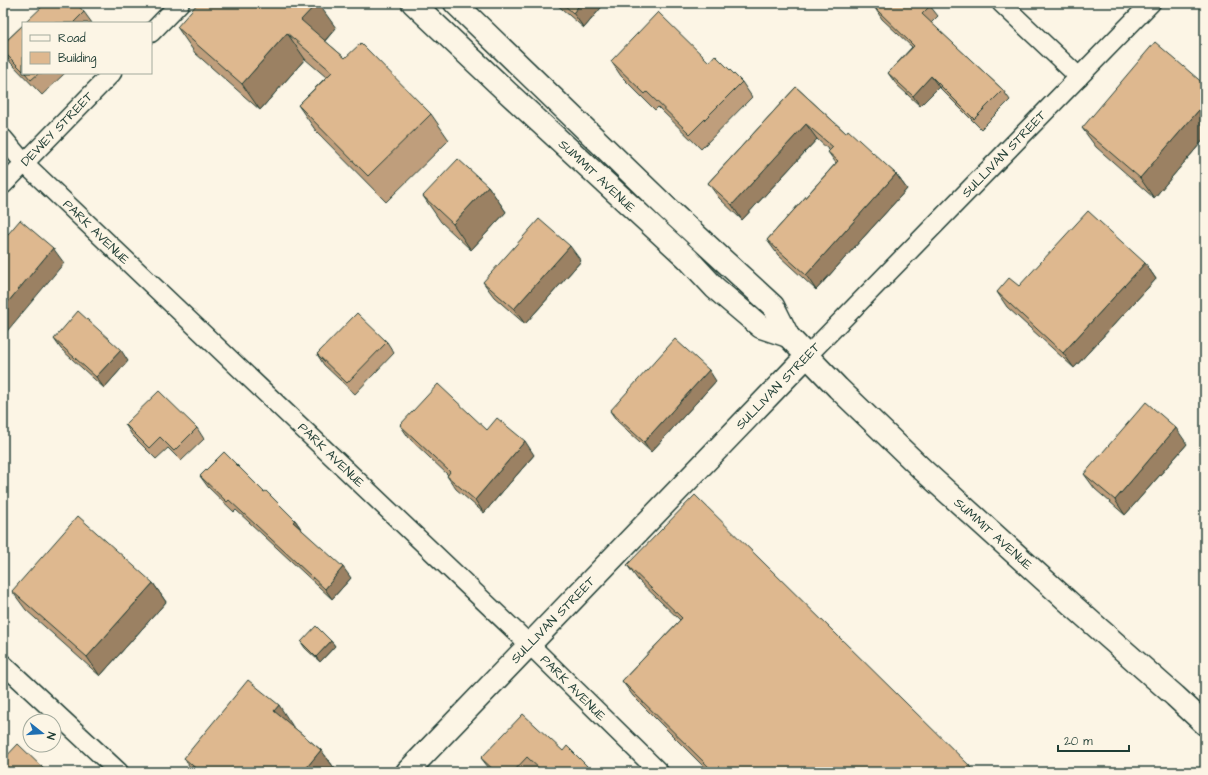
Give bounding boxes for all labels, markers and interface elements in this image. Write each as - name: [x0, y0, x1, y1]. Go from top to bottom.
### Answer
- legend: [22, 22, 152, 74]
- text: Road: [58, 30, 86, 47]
- text: Building: [58, 50, 96, 68]
- street label: DEWEY STREET: [17, 87, 98, 170]
- street label: SULLIVAN STREET: [958, 106, 1051, 201]
- street label: SUMMIT AVENUE: [554, 135, 640, 217]
- street label: PARK AVENUE: [59, 196, 134, 269]
- street label: SULLIVAN STREET: [732, 338, 825, 433]
- street label: PARK AVENUE: [294, 419, 369, 492]
- street label: SUMMIT AVENUE: [950, 494, 1036, 574]
- street label: SULLIVAN STREET: [507, 572, 600, 667]
- street label: PARK AVENUE: [536, 651, 610, 725]
- north arrow: [22, 713, 62, 753]
- scale bar: [1058, 727, 1129, 753]
- text: N: [43, 730, 59, 741]
- text: 20 m: [1064, 733, 1093, 750]

